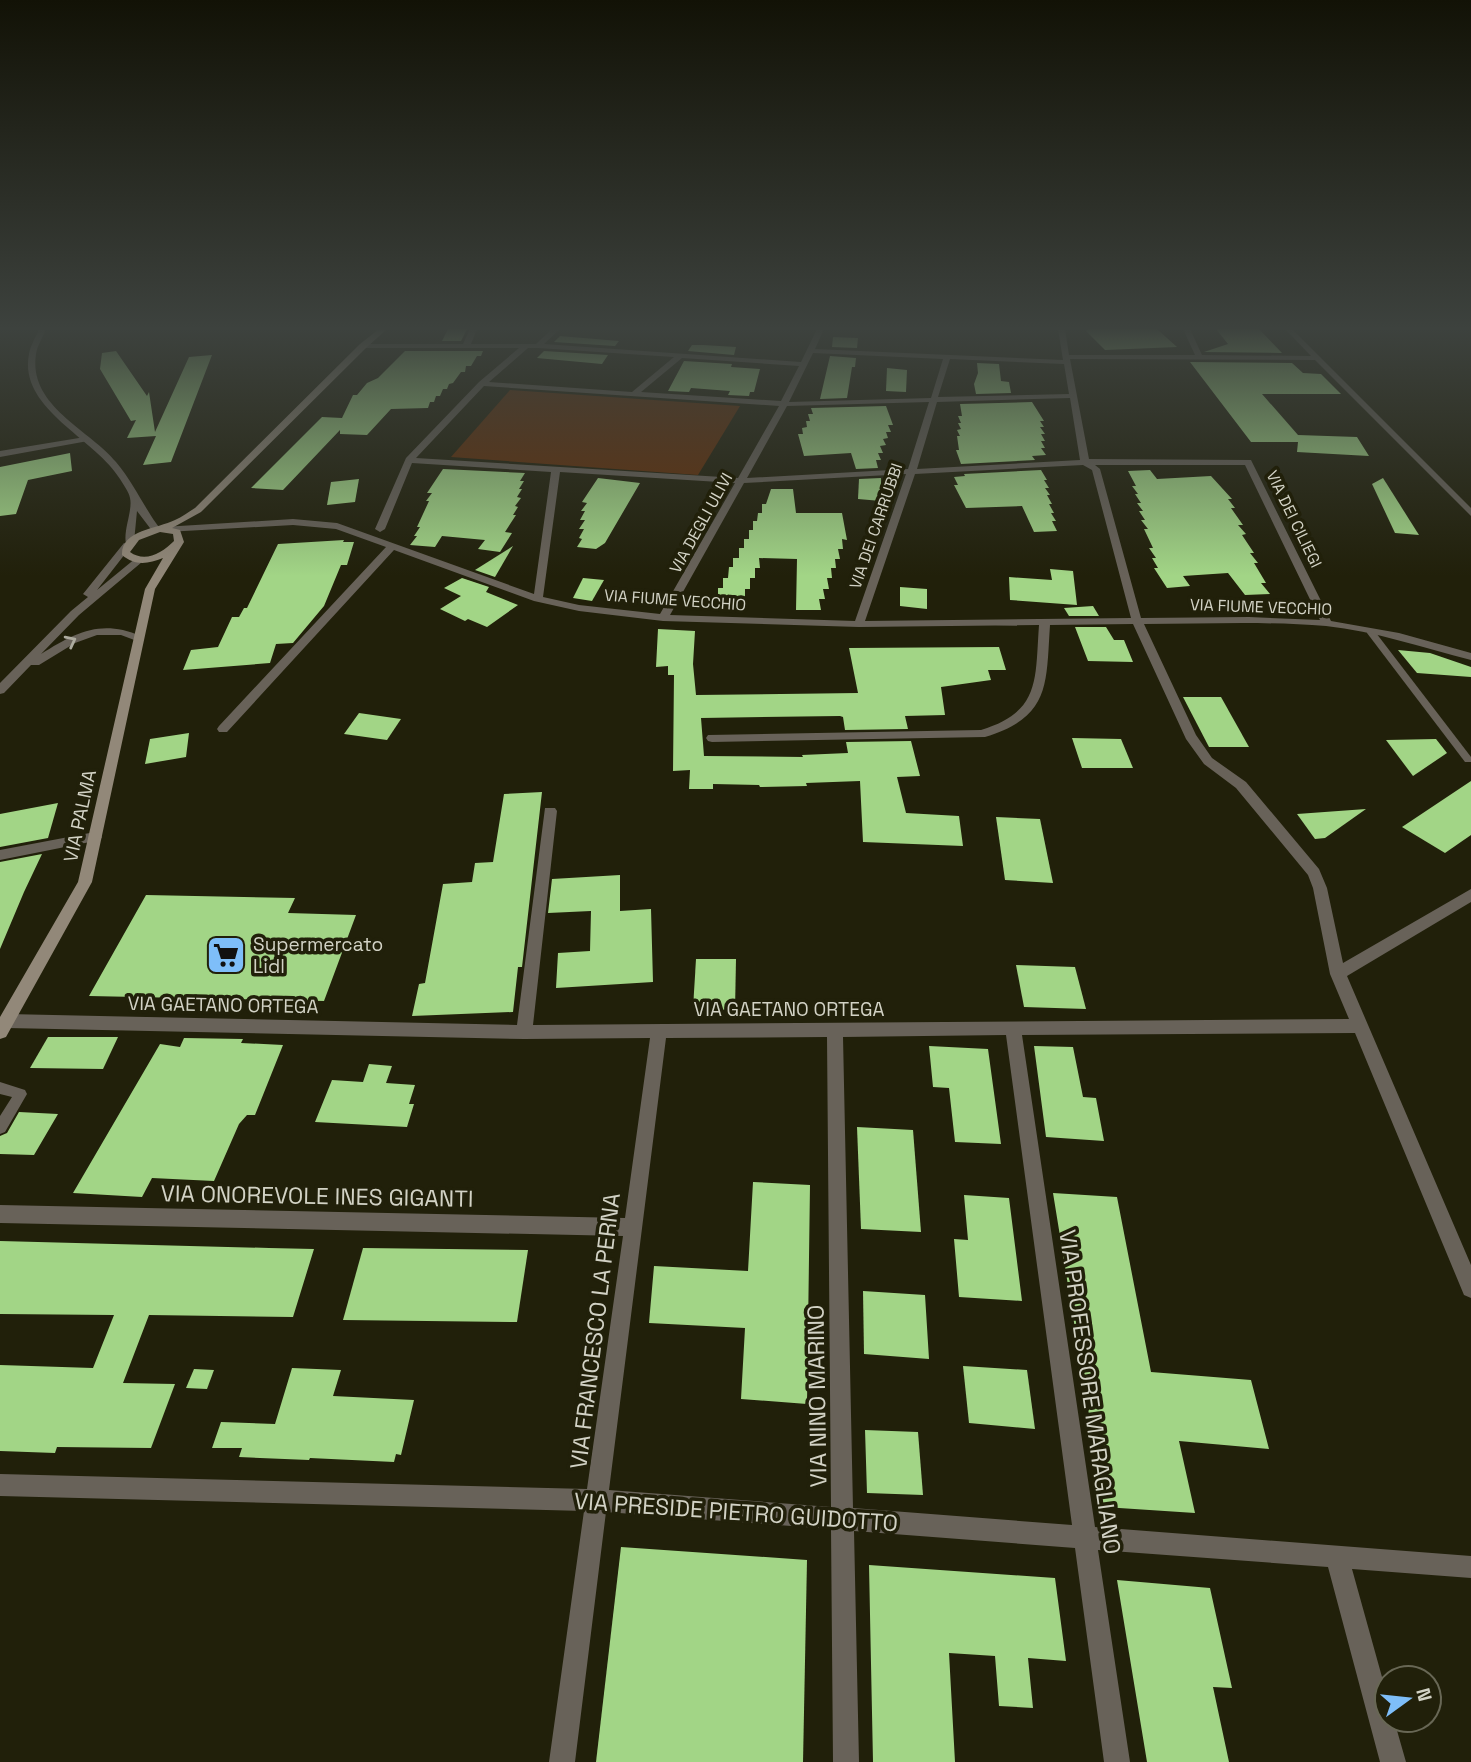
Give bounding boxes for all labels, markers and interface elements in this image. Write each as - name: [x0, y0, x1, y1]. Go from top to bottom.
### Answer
- street label: VIA DEI CARRUBBI: [845, 460, 907, 592]
- street label: VIA DEI CILIEGI: [1261, 467, 1327, 571]
- street label: VIA DEGLI ULIVI: [665, 469, 737, 577]
- street label: VIA FIUME VECCHIO: [603, 585, 747, 615]
- street label: VIA FIUME VECCHIO: [1190, 594, 1332, 620]
- one-way arrow: [64, 635, 76, 649]
- street label: VIA PALMA: [58, 767, 102, 865]
- place label: Supermercato Lidl: [253, 932, 383, 979]
- supermarket icon: Supermercato Lidl: [205, 934, 247, 976]
- street label: VIA GAETANO ORTEGA: [127, 991, 319, 1019]
- street label: VIA GAETANO ORTEGA: [693, 997, 885, 1022]
- street label: VIA ONOREVOLE INES GIGANTI: [160, 1178, 474, 1214]
- street label: VIA FRANCESCO LA PERNA: [563, 1191, 627, 1471]
- street label: VIA PROFESSORE MARAGLIANO: [1052, 1228, 1128, 1556]
- street label: VIA NINO MARINO: [800, 1304, 834, 1488]
- street label: VIA PRESIDE PIETRO GUIDOTTO: [573, 1486, 899, 1538]
- north arrow: [1373, 1664, 1443, 1734]
- text: N: [1410, 1685, 1438, 1704]

